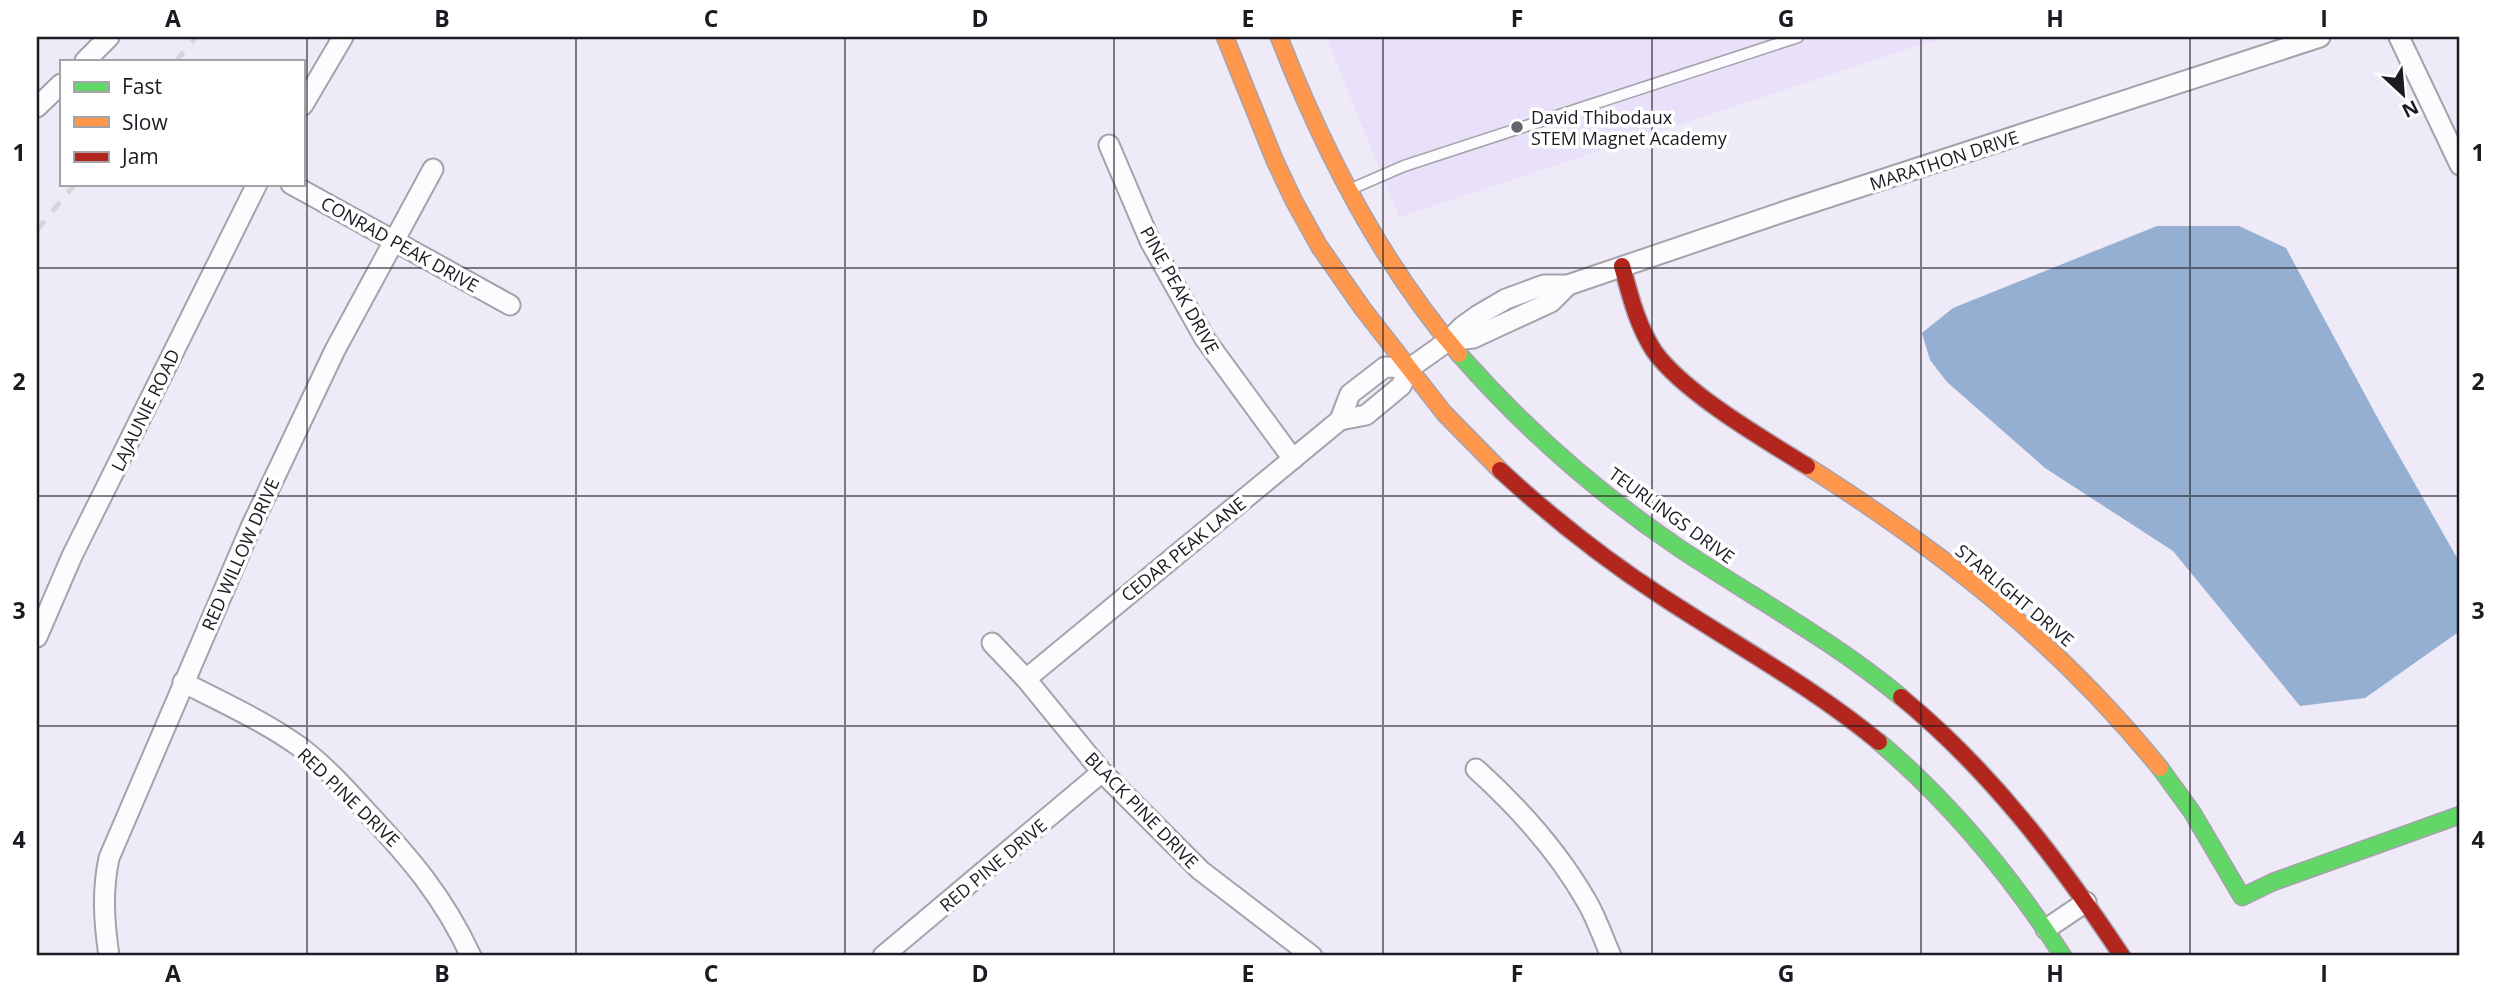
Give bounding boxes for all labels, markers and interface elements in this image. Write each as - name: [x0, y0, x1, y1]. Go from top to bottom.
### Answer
- text: A: [165, 2, 181, 34]
- text: B: [434, 2, 450, 34]
- text: C: [704, 2, 718, 34]
- text: D: [971, 2, 989, 34]
- text: E: [1242, 2, 1254, 34]
- text: F: [1511, 2, 1523, 34]
- text: G: [1778, 2, 1794, 34]
- text: H: [2046, 2, 2064, 34]
- text: I: [2320, 2, 2328, 34]
- legend: [60, 60, 304, 186]
- north arrow: [2368, 60, 2438, 130]
- text: Fast: [122, 72, 162, 100]
- text: N: [2398, 94, 2423, 124]
- place label: David Thibodaux STEM Magnet Academy: [1531, 105, 1728, 150]
- text: Slow: [122, 108, 168, 136]
- marker: David Thibodaux STEM Magnet Academy: [1509, 119, 1525, 135]
- street label: MARATHON DRIVE: [1866, 125, 2022, 195]
- text: 1: [12, 136, 26, 168]
- text: 1: [2471, 136, 2485, 168]
- text: Jam: [120, 142, 159, 170]
- street label: CONRAD PEAK DRIVE: [317, 191, 483, 297]
- street label: PINE PEAK DRIVE: [1135, 222, 1225, 358]
- street label: LAJAUNIE ROAD: [105, 345, 185, 475]
- text: 2: [12, 365, 26, 397]
- text: 2: [2471, 365, 2485, 397]
- street label: TEURLINGS DRIVE: [1604, 461, 1740, 569]
- street label: RED WILLOW DRIVE: [196, 474, 284, 634]
- street label: CEDAR PEAK LANE: [1116, 491, 1250, 607]
- street label: STARLIGHT DRIVE: [1951, 538, 2079, 652]
- text: 3: [12, 594, 26, 626]
- text: 3: [2471, 594, 2485, 626]
- street label: RED PINE DRIVE: [293, 742, 405, 852]
- street label: BLACK PINE DRIVE: [1080, 746, 1204, 874]
- street label: RED PINE DRIVE: [934, 813, 1052, 917]
- text: 4: [12, 823, 26, 855]
- text: 4: [2471, 823, 2485, 855]
- text: A: [165, 957, 181, 989]
- text: B: [434, 957, 450, 989]
- text: C: [704, 957, 718, 989]
- text: D: [971, 957, 989, 989]
- text: E: [1242, 957, 1254, 989]
- text: F: [1511, 957, 1523, 989]
- text: G: [1778, 957, 1794, 989]
- text: H: [2046, 957, 2064, 989]
- text: I: [2320, 957, 2328, 989]

